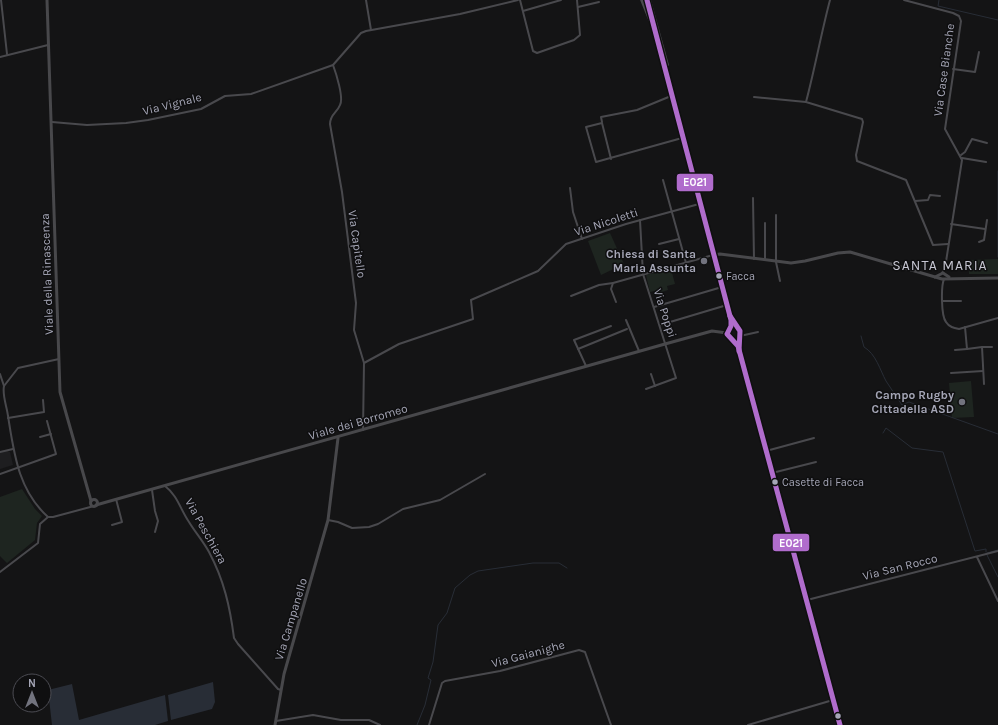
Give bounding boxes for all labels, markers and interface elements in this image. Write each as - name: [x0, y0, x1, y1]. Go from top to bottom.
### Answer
- street label: Via Case Bianche: [931, 23, 957, 117]
- street label: Via Vignale: [141, 90, 203, 118]
- line badge: E021: [676, 173, 714, 192]
- text: E021: [683, 176, 707, 189]
- street label: Via Nicoletti: [572, 205, 640, 239]
- street label: Via Capitello: [345, 209, 369, 279]
- street label: Viale della Rinascenza: [38, 213, 56, 335]
- place label: Chiesa di Santa Maria Assunta: [606, 247, 696, 275]
- marker: Chiesa di Santa Maria Assunta: [699, 256, 709, 266]
- district label: SANTA MARIA: [892, 257, 988, 274]
- place label: Facca: [726, 270, 755, 283]
- marker: Facca: [714, 271, 724, 281]
- street label: Via Poppi: [651, 287, 679, 339]
- place label: Campo Rugby Cittadella ASD: [871, 388, 954, 416]
- marker: Campo Rugby Cittadella ASD: [957, 397, 967, 407]
- street label: Viale dei Borromeo: [307, 401, 409, 443]
- place label: Casette di Facca: [782, 476, 864, 489]
- marker: Casette di Facca: [770, 477, 780, 487]
- street label: Via Peschiera: [182, 496, 230, 566]
- line badge: E021: [772, 533, 810, 552]
- text: E021: [779, 537, 803, 550]
- street label: Via San Rocco: [861, 551, 939, 583]
- street label: Via Campanello: [272, 576, 310, 662]
- street label: Via Gaianighe: [490, 637, 566, 671]
- north arrow: [12, 673, 52, 713]
- text: N: [28, 677, 36, 690]
- unlabelled marker: [833, 711, 843, 721]

